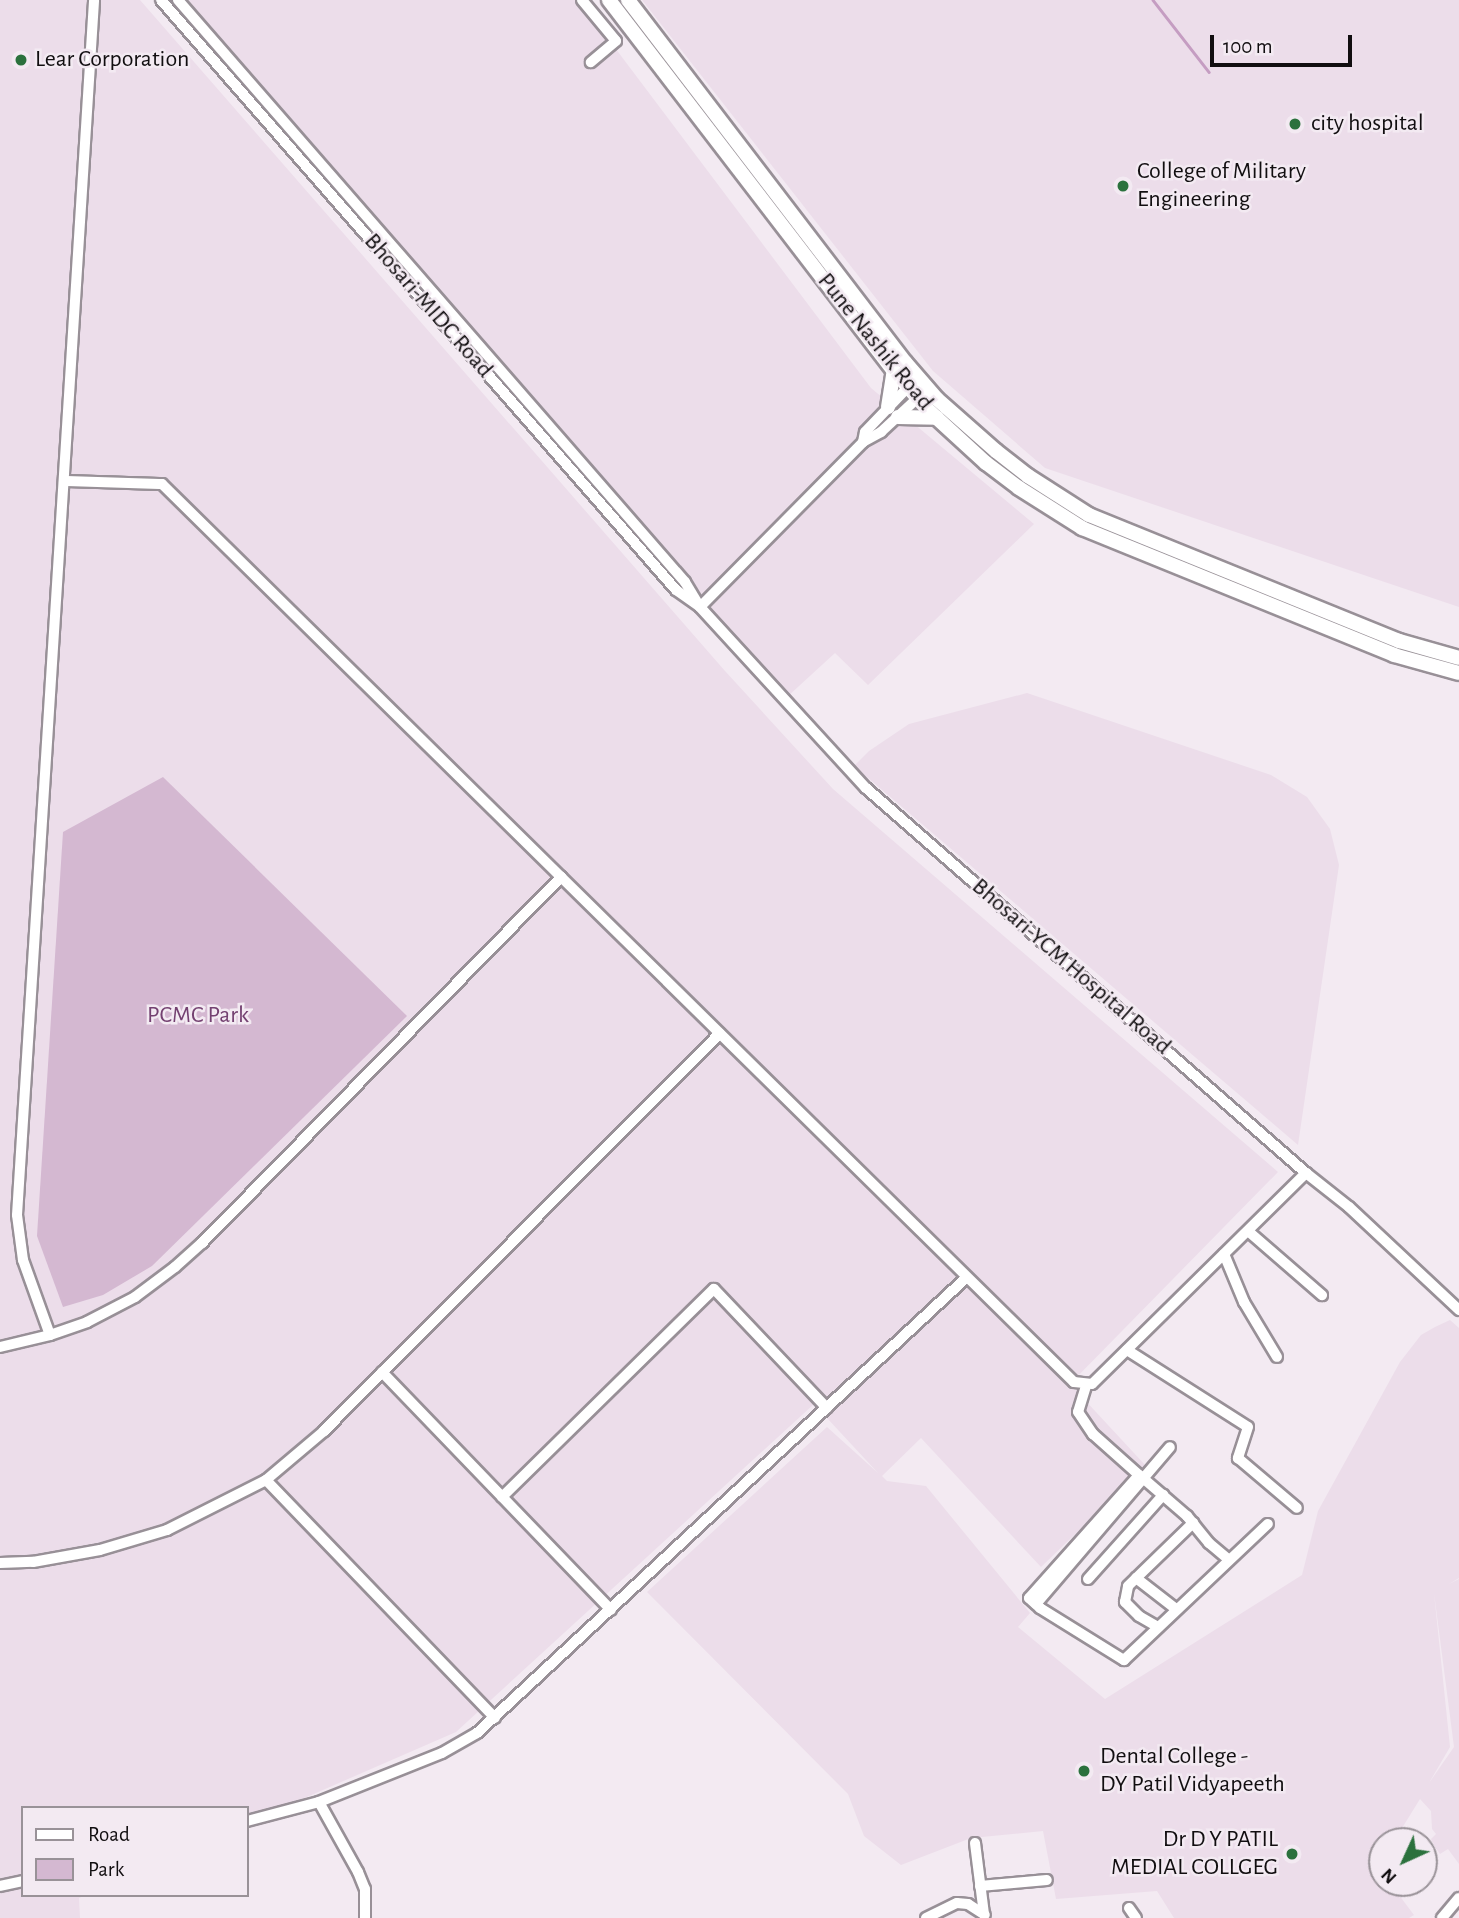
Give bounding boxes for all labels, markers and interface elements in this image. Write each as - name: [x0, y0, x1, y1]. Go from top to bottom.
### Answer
- scale bar: [1214, 21, 1356, 65]
- text: 100 m: [1223, 36, 1273, 57]
- place label: Lear Corporation: [35, 46, 189, 74]
- marker: Lear Corporation: [13, 52, 29, 68]
- place label: city hospital: [1311, 110, 1424, 138]
- marker: city hospital: [1285, 114, 1305, 134]
- place label: College of Military Engineering: [1137, 158, 1306, 214]
- marker: College of Military Engineering: [1115, 178, 1131, 194]
- street label: Bhosari-MIDC Road: [357, 228, 499, 384]
- street label: Pune Nashik Road: [811, 268, 939, 416]
- street label: Bhosari-YCM Hospital Road: [965, 873, 1177, 1061]
- park label: PCMC Park: [147, 1002, 249, 1030]
- place label: Dental College - DY Patil Vidyapeeth: [1100, 1743, 1285, 1799]
- marker: Dental College - DY Patil Vidyapeeth: [1074, 1761, 1094, 1781]
- legend: [21, 1806, 248, 1897]
- text: Road: [88, 1824, 130, 1845]
- place label: Dr D Y PATIL MEDIAL COLLGEG: [1111, 1826, 1278, 1882]
- north arrow: [1368, 1827, 1438, 1897]
- marker: Dr D Y PATIL MEDIAL COLLGEG: [1284, 1846, 1300, 1862]
- text: Park: [88, 1859, 124, 1880]
- text: N: [1378, 1864, 1401, 1887]

